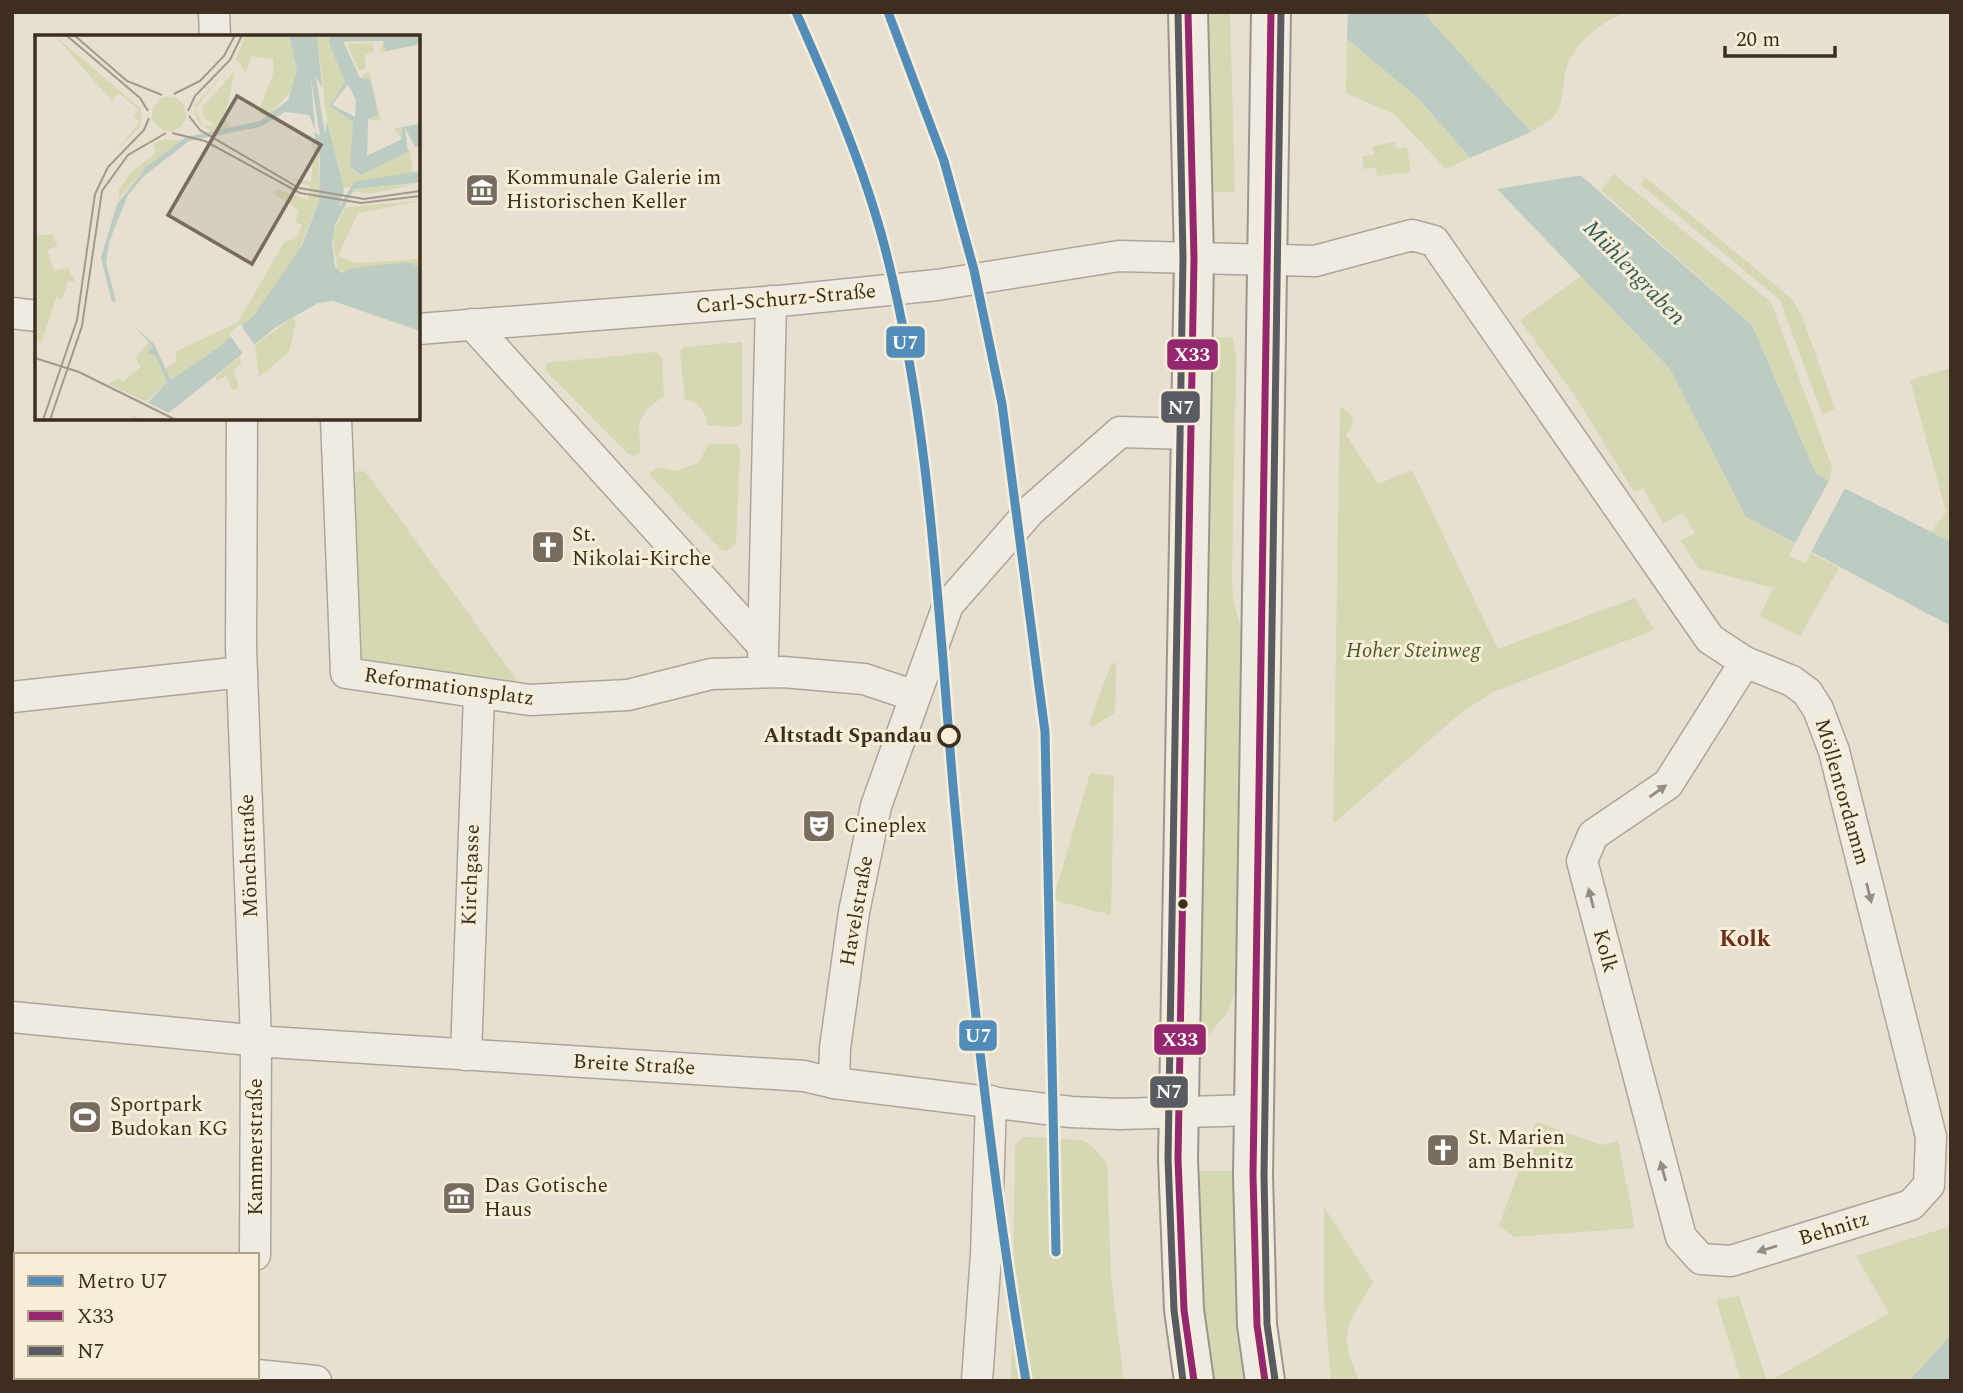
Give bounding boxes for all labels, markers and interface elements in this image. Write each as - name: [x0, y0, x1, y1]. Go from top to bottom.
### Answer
- scale bar: [1725, 14, 1835, 58]
- text: 20 m: [1736, 24, 1780, 56]
- inset map: [35, 35, 420, 420]
- place label: Kommunale Galerie im Historischen Keller: [506, 162, 721, 218]
- museum icon: Kommunale Galerie im Historischen Keller: [463, 171, 501, 209]
- water label: Mühlengraben: [1574, 212, 1694, 334]
- street label: Carl-Schurz-Straße: [695, 275, 877, 323]
- line badge: U7: [885, 325, 926, 359]
- text: U7: [892, 329, 918, 358]
- line badge: X33: [1166, 338, 1219, 371]
- text: X33: [1174, 341, 1210, 370]
- line badge: N7: [1160, 390, 1201, 424]
- text: N7: [1168, 394, 1194, 423]
- place label: St. Nikolai-Kirche: [572, 519, 711, 575]
- church icon: St. Nikolai-Kirche: [529, 528, 567, 566]
- park label: Hoher Steinweg: [1346, 635, 1481, 667]
- street label: Reformationsplatz: [362, 659, 536, 715]
- street label: Möllentordamm: [1806, 715, 1878, 869]
- place label: Altstadt Spandau: [764, 720, 933, 752]
- marker: Altstadt Spandau: [938, 725, 960, 747]
- one-way arrow: [1649, 784, 1667, 798]
- street label: Mönchstraße: [231, 793, 267, 919]
- theatre icon: Cineplex: [800, 807, 838, 845]
- place label: Cineplex: [844, 810, 927, 842]
- street label: Kirchgasse: [453, 824, 489, 926]
- street label: Havelstraße: [832, 853, 882, 969]
- one-way arrow: [1864, 882, 1875, 904]
- one-way arrow: [1585, 887, 1596, 909]
- unlabelled marker: [1176, 897, 1190, 911]
- district label: Kolk: [1719, 922, 1771, 957]
- street label: Kolk: [1584, 926, 1626, 977]
- line badge: U7: [958, 1019, 998, 1052]
- text: U7: [965, 1022, 991, 1051]
- line badge: X33: [1153, 1023, 1207, 1056]
- text: X33: [1162, 1026, 1198, 1055]
- street label: Breite Straße: [572, 1046, 696, 1084]
- line badge: N7: [1149, 1075, 1189, 1109]
- street label: Kammerstraße: [240, 1078, 272, 1216]
- text: N7: [1156, 1078, 1182, 1107]
- place label: Sportpark Budokan KG: [110, 1089, 228, 1145]
- sports icon: Sportpark Budokan KG: [66, 1098, 104, 1136]
- place label: St. Marien am Behnitz: [1468, 1122, 1574, 1178]
- church icon: St. Marien am Behnitz: [1424, 1131, 1462, 1169]
- one-way arrow: [1658, 1160, 1668, 1181]
- place label: Das Gotische Haus: [484, 1170, 608, 1226]
- museum icon: Das Gotische Haus: [440, 1179, 478, 1217]
- street label: Behnitz: [1795, 1203, 1873, 1255]
- one-way arrow: [1756, 1245, 1777, 1255]
- legend: [14, 1253, 259, 1379]
- text: Metro U7: [77, 1266, 167, 1298]
- text: X33: [77, 1301, 114, 1333]
- text: N7: [77, 1336, 104, 1368]

